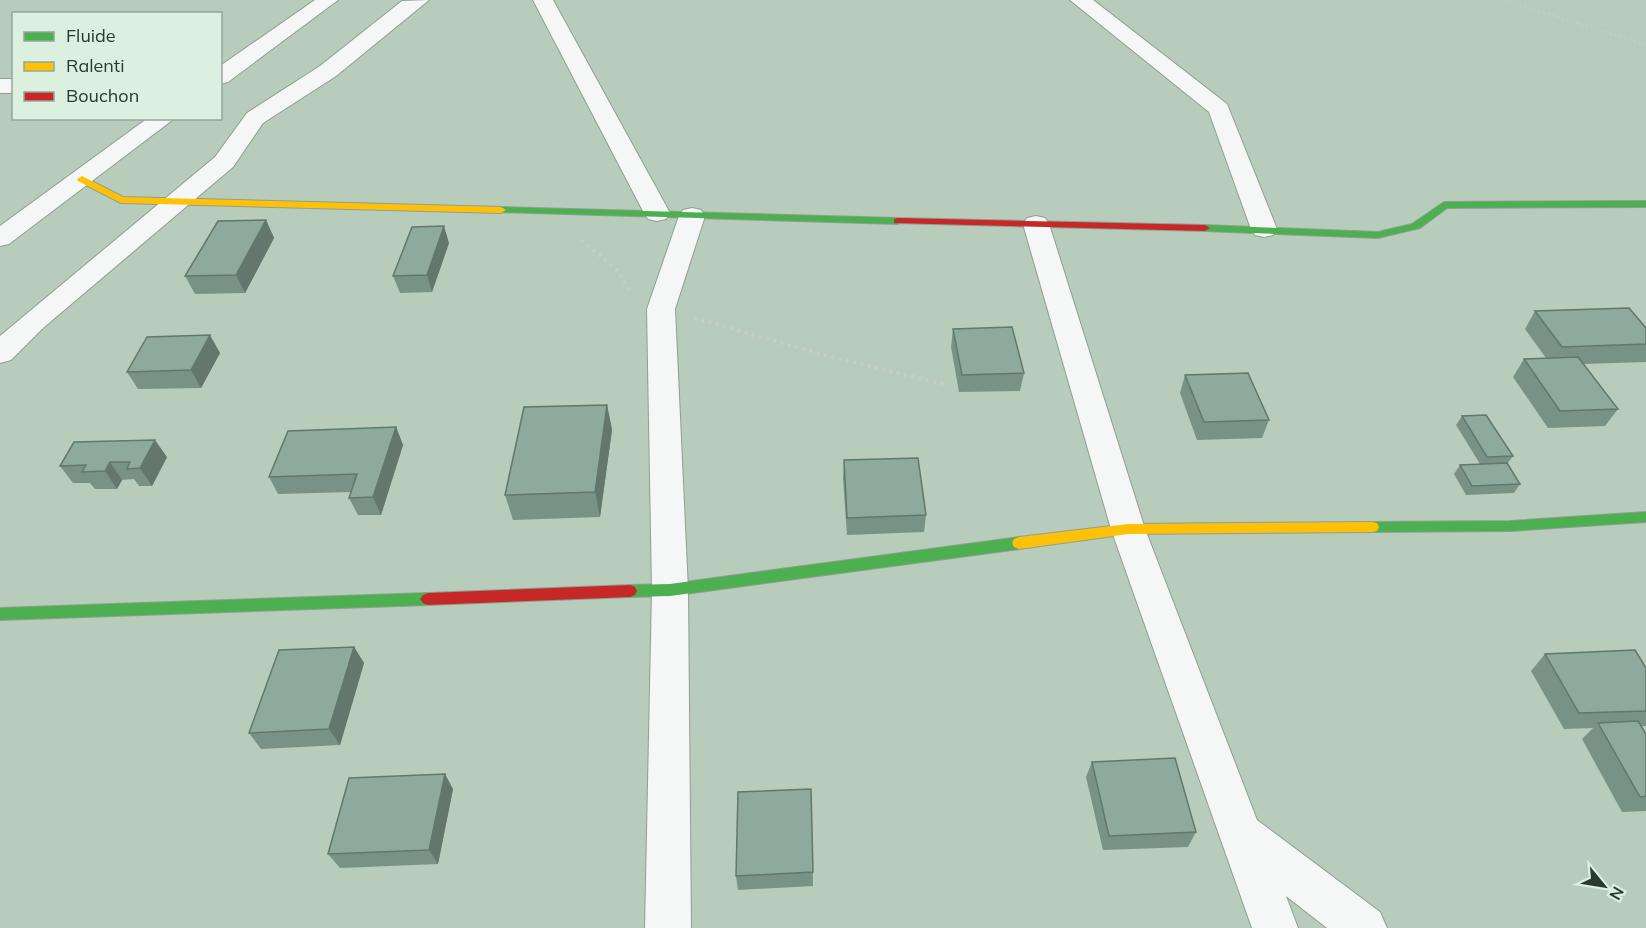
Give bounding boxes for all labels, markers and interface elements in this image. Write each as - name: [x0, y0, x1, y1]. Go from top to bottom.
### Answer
- legend: [12, 12, 222, 120]
- text: Fluide: [66, 24, 116, 47]
- text: Ralenti: [66, 54, 124, 77]
- text: Bouchon: [66, 84, 139, 107]
- north arrow: [1574, 856, 1634, 916]
- text: N: [1605, 883, 1629, 904]

